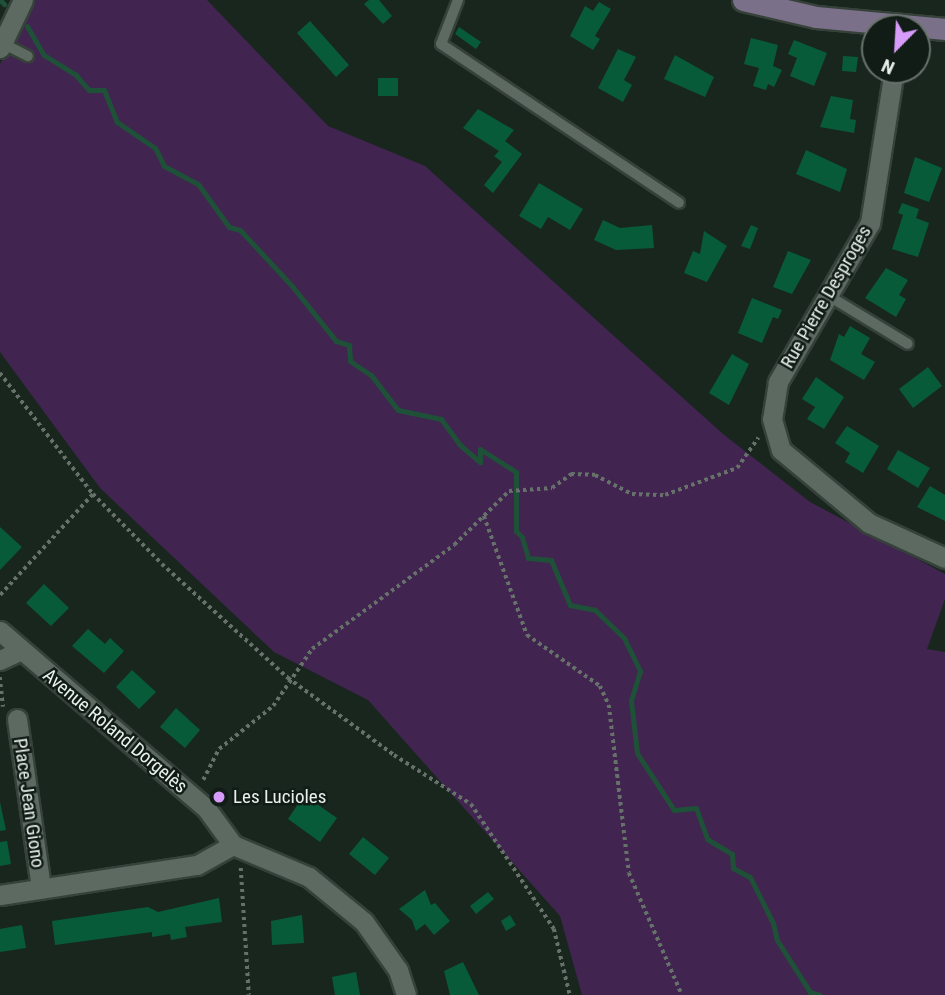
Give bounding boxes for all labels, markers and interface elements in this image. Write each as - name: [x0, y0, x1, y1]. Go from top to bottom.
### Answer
- north arrow: [861, 14, 931, 84]
- text: N: [878, 54, 898, 80]
- street label: Rue Pierre Desproges: [776, 222, 876, 372]
- street label: Avenue Roland Dorgelès: [38, 664, 192, 798]
- street label: Place Jean Giono: [9, 737, 49, 869]
- place label: Les Lucioles: [233, 786, 326, 808]
- marker: Les Lucioles: [211, 789, 227, 805]

